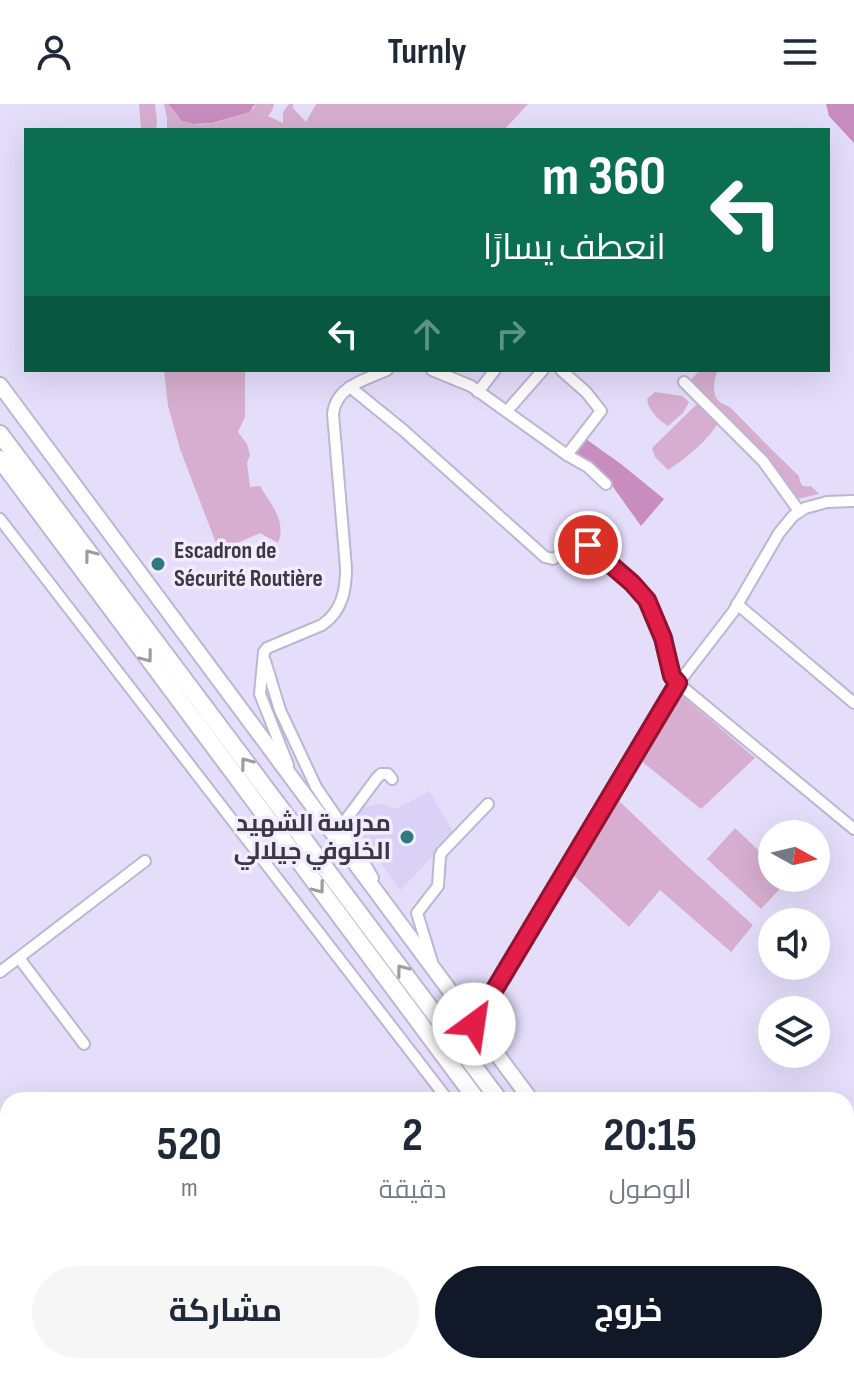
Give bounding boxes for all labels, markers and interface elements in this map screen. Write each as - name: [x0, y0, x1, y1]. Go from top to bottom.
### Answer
- icon: person: [32, 30, 76, 74]
- icon: menu: [778, 30, 822, 74]
- text: Turnly: [388, 31, 466, 74]
- text: 360 m: [542, 144, 666, 211]
- icon: left: [694, 160, 798, 264]
- text: انعطف يسارًا: [483, 227, 666, 270]
- icon: left: [321, 312, 365, 356]
- icon: ahead: [405, 312, 449, 356]
- icon: right: [489, 312, 533, 356]
- pin: [554, 511, 622, 579]
- icon: arrive: [566, 523, 610, 567]
- place label: Escadron de Sécurité Routière: [174, 536, 323, 593]
- one-way arrow: [85, 549, 99, 564]
- marker: Escadron de Sécurité Routière: [149, 555, 167, 573]
- one-way arrow: [137, 648, 152, 662]
- one-way arrow: [241, 757, 256, 771]
- place label: مدرسة الشهيد الخلوفي جيلالي: [234, 809, 391, 870]
- north arrow: [758, 820, 830, 892]
- map controls: [758, 820, 830, 1068]
- marker: مدرسة الشهيد الخلوفي جيلالي: [398, 828, 416, 846]
- one-way arrow: [309, 879, 324, 893]
- button: sound: [758, 908, 830, 980]
- one-way arrow: [398, 965, 412, 979]
- position arrow: [432, 982, 516, 1066]
- button: layers: [758, 996, 830, 1068]
- text: 2: [402, 1107, 423, 1164]
- text: 20:15: [603, 1107, 697, 1164]
- text: 520: [157, 1116, 222, 1173]
- text: m: [181, 1173, 198, 1204]
- text: دقيقة: [379, 1175, 446, 1206]
- text: الوصول: [609, 1175, 692, 1206]
- button: مشاركة: [32, 1266, 419, 1358]
- button: خروج: [435, 1266, 822, 1358]

